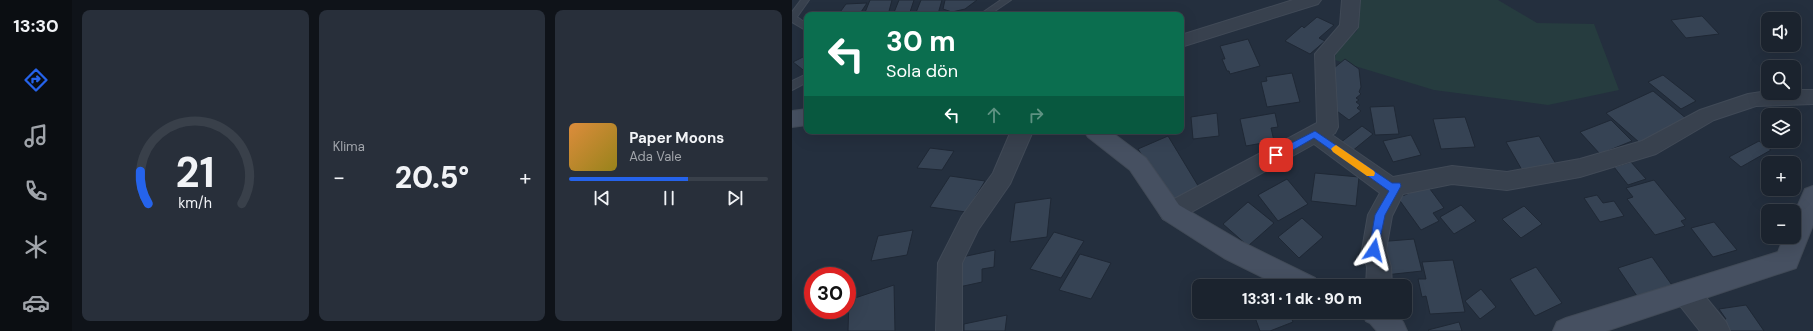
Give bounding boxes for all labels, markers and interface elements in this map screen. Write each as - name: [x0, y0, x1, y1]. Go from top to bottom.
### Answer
- map controls: [1761, 12, 1801, 244]
- button: sound: [1761, 12, 1801, 52]
- text: 13:30: [13, 14, 59, 38]
- text: 30 m: [886, 23, 956, 60]
- icon: left: [820, 28, 872, 80]
- text: Sola dön: [886, 59, 958, 83]
- button: search: [1761, 60, 1801, 100]
- icon: directions: [22, 66, 50, 94]
- icon: left: [941, 104, 963, 126]
- icon: ahead: [983, 104, 1005, 126]
- icon: right: [1025, 104, 1047, 126]
- button: layers: [1761, 108, 1801, 148]
- icon: music: [22, 122, 50, 150]
- text: Paper Moons: [629, 128, 724, 148]
- text: Klima: [333, 138, 365, 155]
- pin: [1259, 138, 1293, 172]
- icon: arrive: [1265, 144, 1287, 166]
- text: 21: [176, 145, 215, 199]
- text: Ada Vale: [629, 148, 682, 165]
- button: +: [1761, 156, 1801, 196]
- text: 20.5°: [395, 158, 469, 197]
- text: −: [333, 163, 345, 192]
- text: +: [519, 163, 531, 192]
- icon: phone: [22, 177, 50, 205]
- icon: previous: [591, 187, 613, 209]
- icon: pause: [658, 187, 680, 209]
- icon: next: [724, 187, 746, 209]
- text: km/h: [178, 193, 212, 211]
- button: −: [1761, 204, 1801, 244]
- position arrow: [1353, 229, 1395, 271]
- icon: climate: [22, 233, 50, 261]
- speed limit sign: 30: [804, 267, 856, 319]
- icon: car: [22, 289, 50, 317]
- text: 13:31 · 1 dk · 90 m: [1242, 289, 1362, 309]

